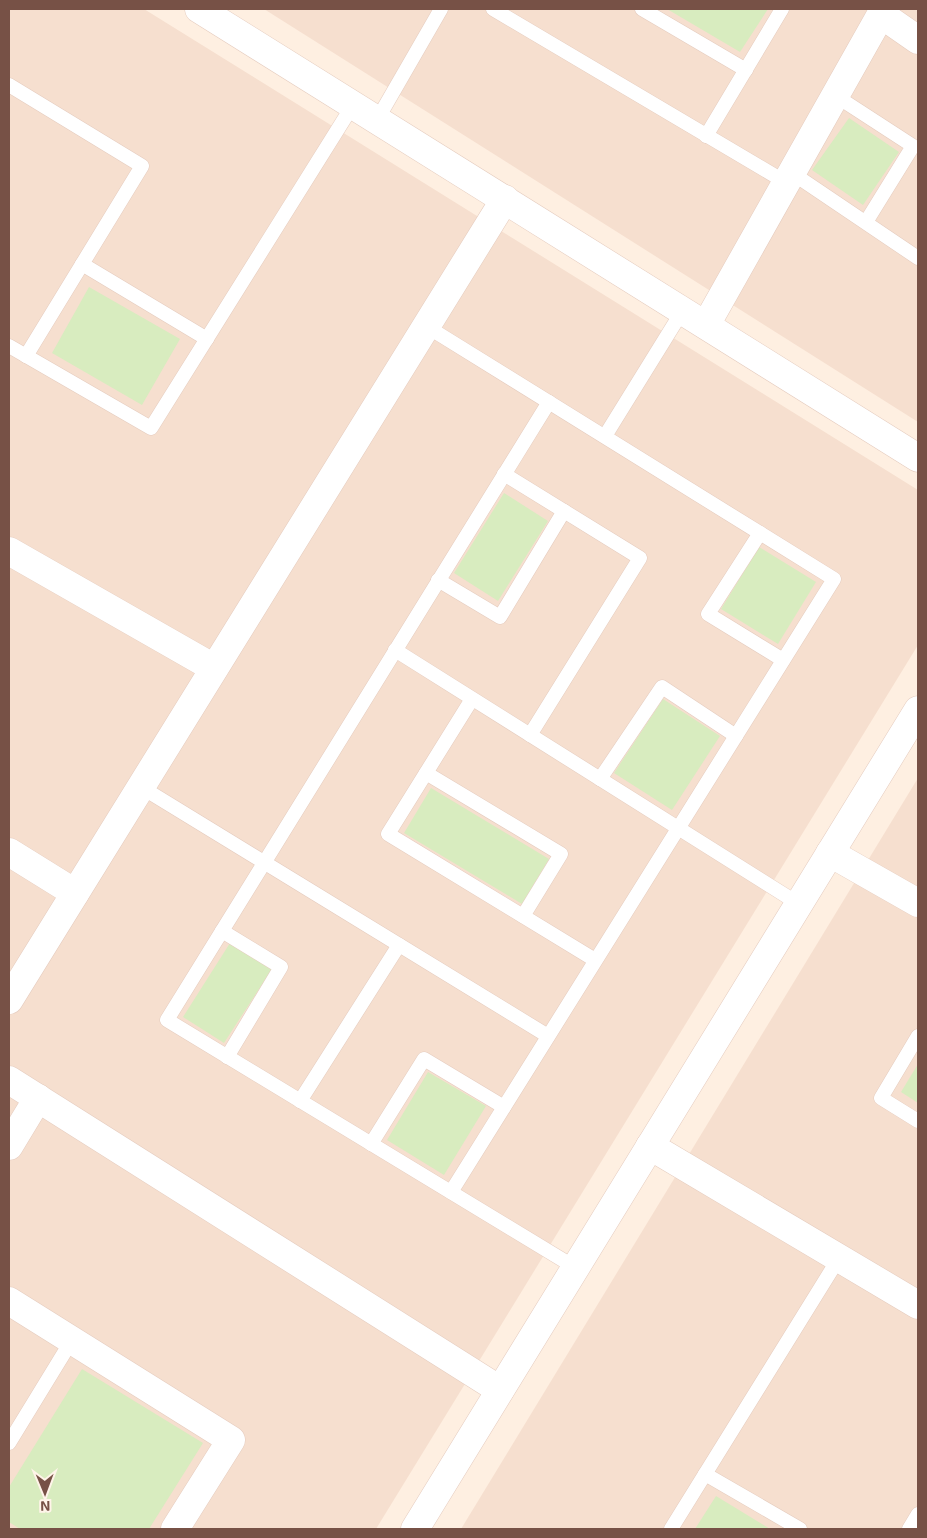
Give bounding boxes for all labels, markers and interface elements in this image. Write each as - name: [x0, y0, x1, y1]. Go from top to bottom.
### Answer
- north arrow: [20, 1468, 70, 1518]
- text: N: [40, 1498, 50, 1515]

